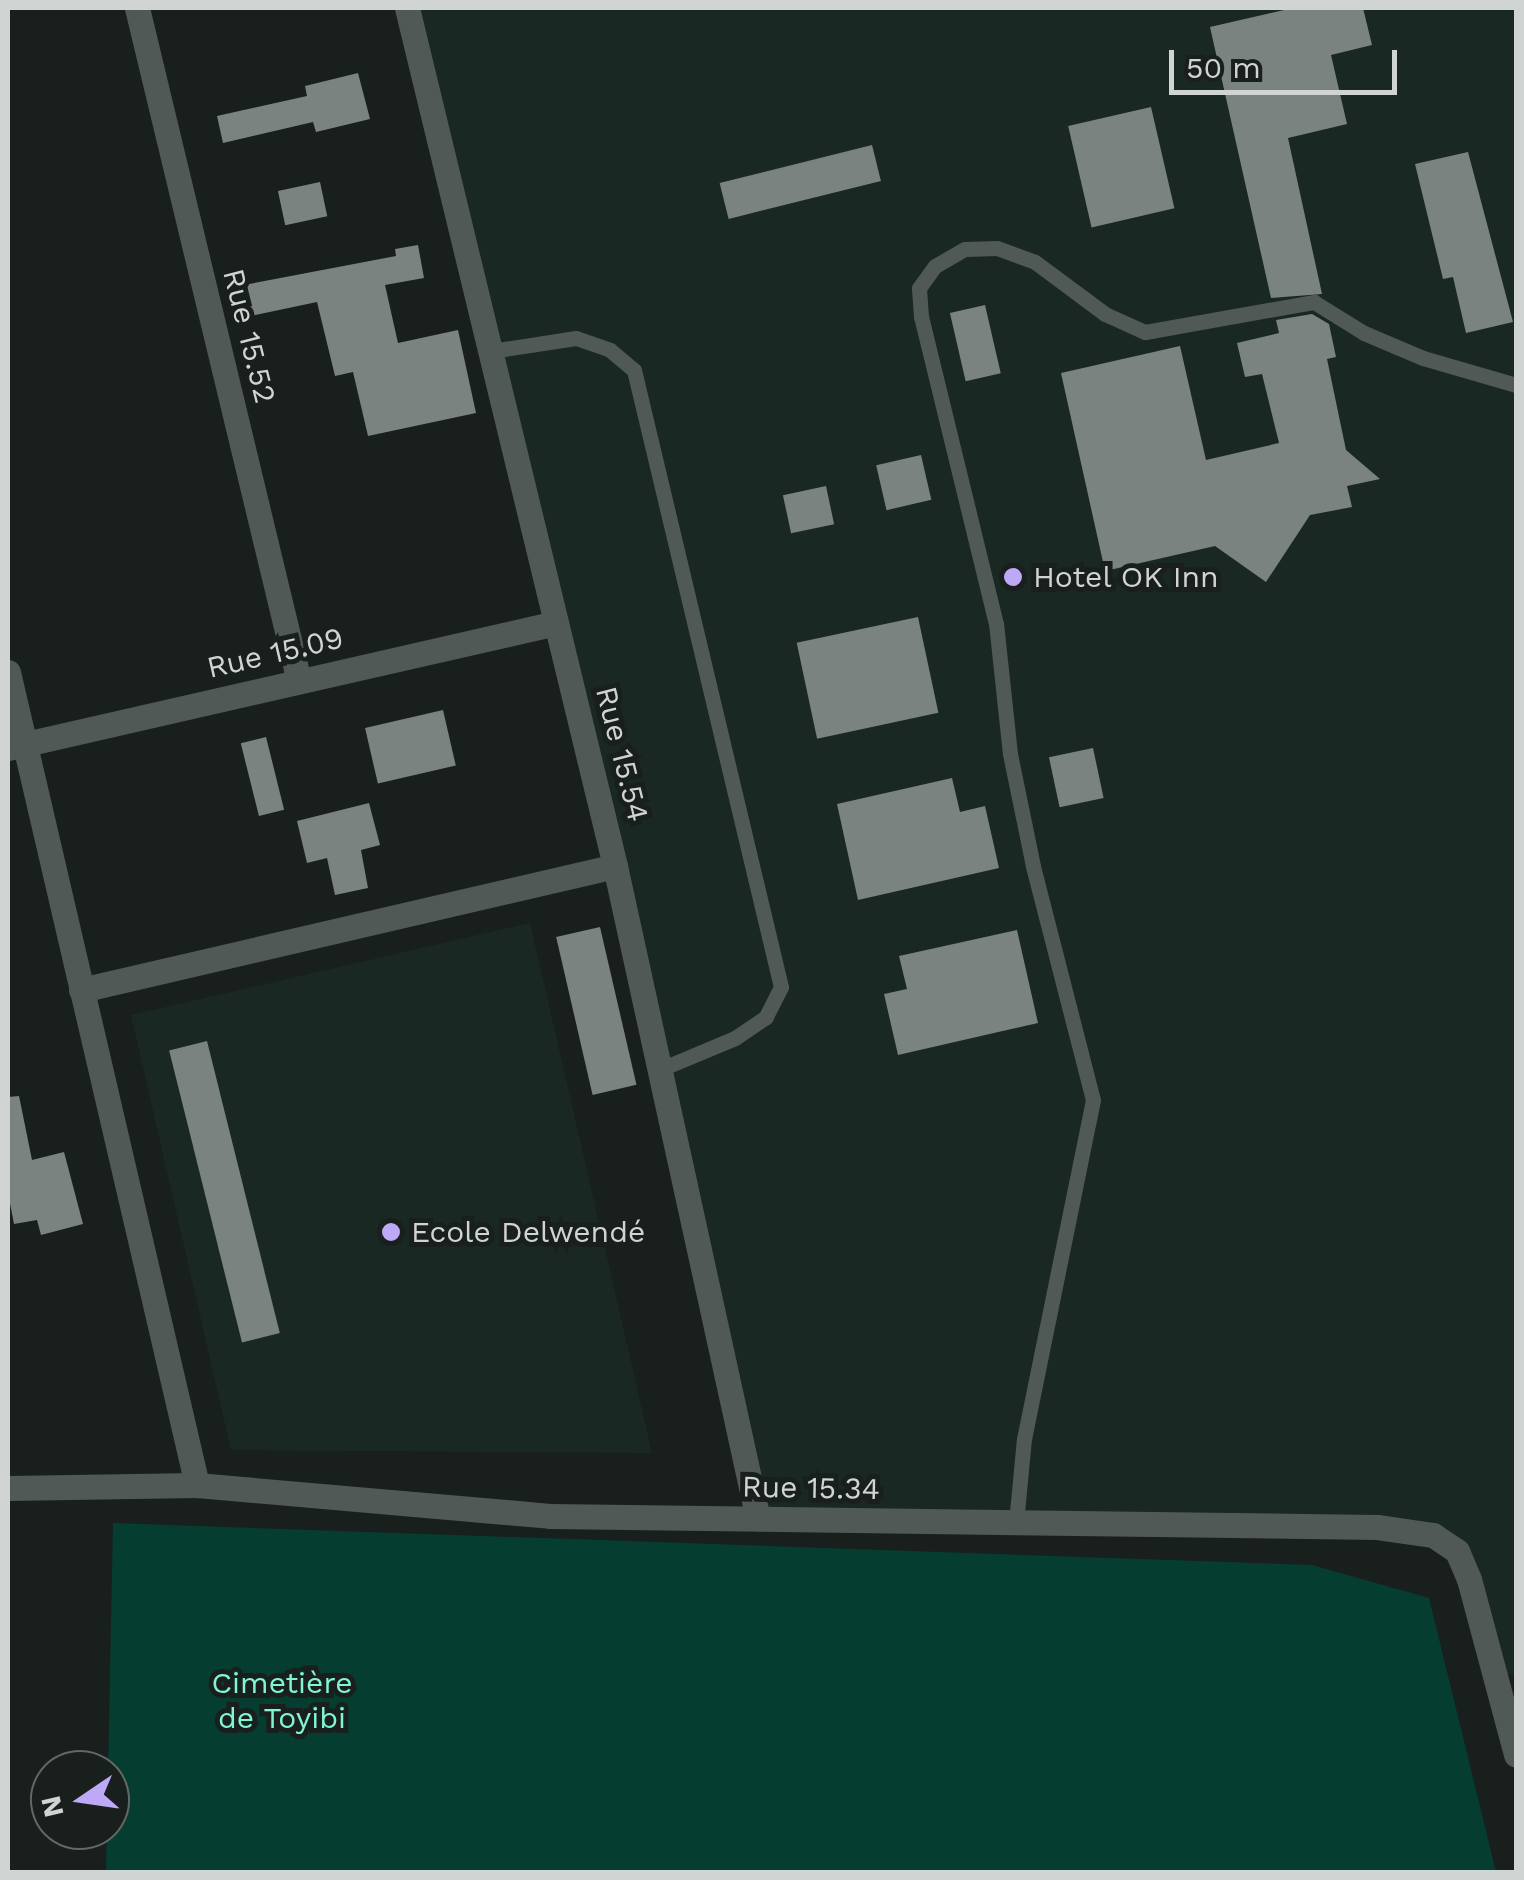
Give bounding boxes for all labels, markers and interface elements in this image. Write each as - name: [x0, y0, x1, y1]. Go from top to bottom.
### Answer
- scale bar: [1174, 30, 1402, 92]
- text: 50 m: [1186, 50, 1261, 85]
- street label: Rue 15.52: [215, 265, 283, 407]
- place label: Hotel OK Inn: [1033, 559, 1220, 595]
- marker: Hotel OK Inn: [1002, 566, 1024, 588]
- street label: Rue 15.09: [203, 620, 347, 686]
- street label: Rue 15.54: [588, 682, 656, 826]
- place label: Ecole Delwendé: [411, 1214, 645, 1250]
- marker: Ecole Delwendé: [380, 1221, 402, 1243]
- street label: Rue 15.34: [741, 1469, 881, 1507]
- park label: Cimetière de Toyibi: [212, 1665, 352, 1736]
- north arrow: [30, 1750, 130, 1850]
- text: N: [34, 1793, 71, 1820]

